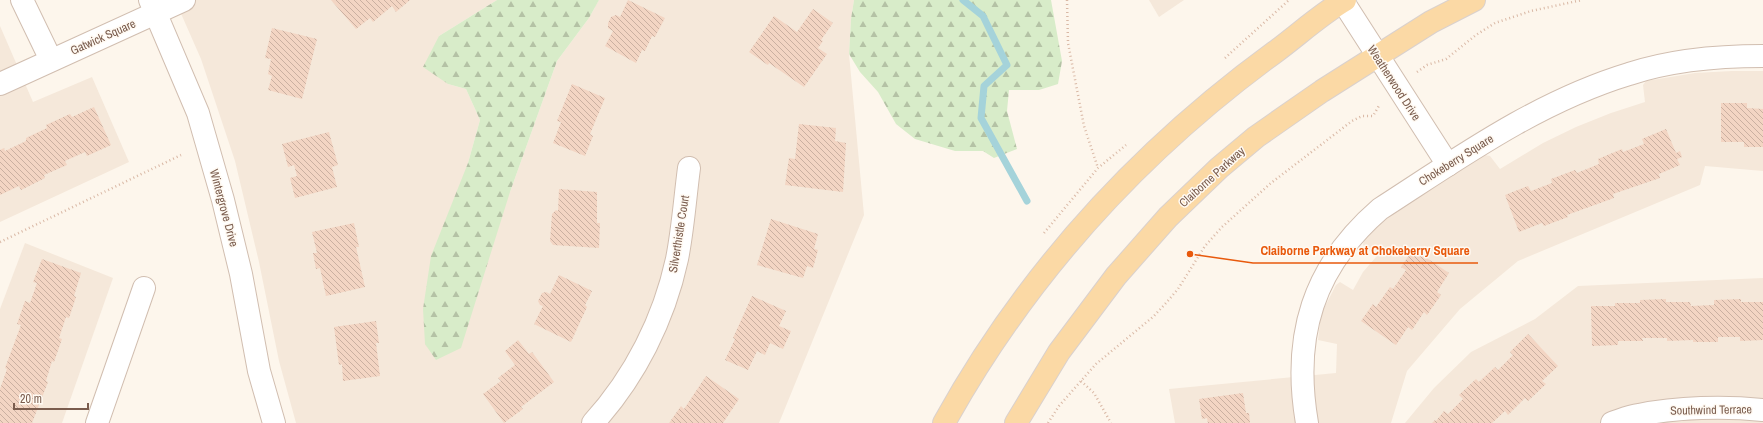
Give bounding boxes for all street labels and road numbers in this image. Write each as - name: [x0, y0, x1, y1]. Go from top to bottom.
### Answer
- street label: Gatwick Square: [68, 15, 138, 59]
- street label: Weatherwood Drive: [1364, 42, 1424, 124]
- street label: Chokeberry Square: [1416, 131, 1496, 189]
- street label: Claiborne Parkway: [1176, 143, 1248, 211]
- street label: Wintergrove Drive: [206, 167, 242, 249]
- street label: Silverthistle Court: [665, 194, 693, 274]
- street label: Southwind Terrace: [1670, 401, 1752, 419]

